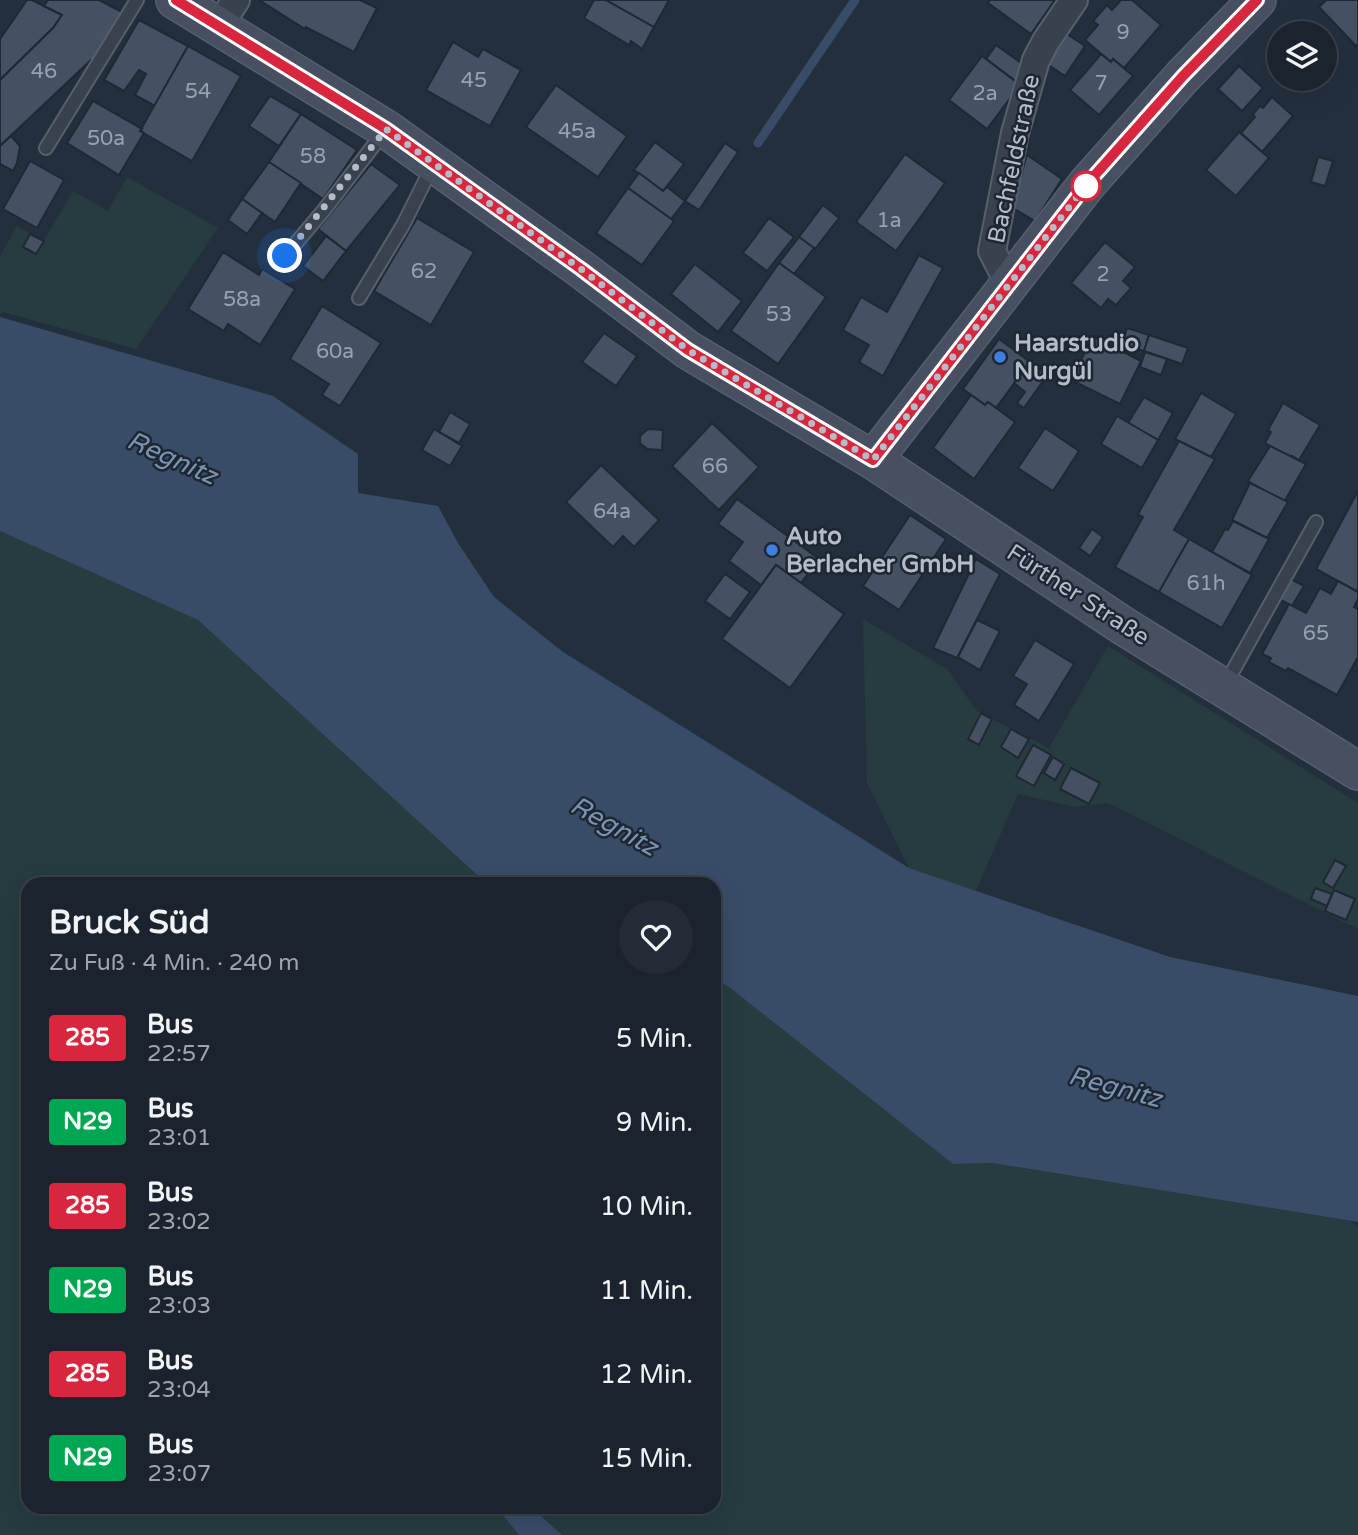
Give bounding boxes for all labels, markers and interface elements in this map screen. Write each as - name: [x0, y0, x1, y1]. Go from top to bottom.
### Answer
- house number: 9: [1116, 20, 1130, 45]
- map controls: [1267, 21, 1337, 91]
- button: layers: [1267, 21, 1337, 91]
- house number: 46: [31, 59, 57, 84]
- house number: 45: [461, 68, 487, 93]
- house number: 7: [1094, 71, 1108, 96]
- street label: Bachfeldstraße: [982, 72, 1046, 246]
- house number: 54: [185, 79, 211, 104]
- house number: 2a: [973, 81, 998, 106]
- house number: 45a: [558, 119, 596, 144]
- house number: 50a: [87, 126, 125, 151]
- house number: 58: [300, 144, 326, 169]
- unlabelled marker: [1071, 171, 1101, 201]
- house number: 1a: [877, 208, 902, 233]
- your location: [267, 238, 302, 273]
- house number: 62: [411, 259, 437, 284]
- house number: 2: [1096, 262, 1110, 287]
- house number: 58a: [223, 287, 261, 312]
- house number: 53: [766, 302, 792, 327]
- place label: Haarstudio Nurgül: [1014, 329, 1139, 386]
- house number: 60a: [316, 339, 354, 364]
- marker: Haarstudio Nurgül: [992, 349, 1008, 365]
- water label: Regnitz: [122, 425, 223, 492]
- house number: 66: [702, 454, 728, 479]
- house number: 64a: [593, 499, 631, 524]
- place label: Auto Berlacher GmbH: [786, 522, 974, 579]
- street label: Fürther Straße: [1001, 538, 1155, 652]
- marker: Auto Berlacher GmbH: [764, 542, 780, 558]
- house number: 61h: [1186, 571, 1226, 596]
- house number: 65: [1303, 621, 1329, 646]
- water label: Regnitz: [565, 789, 665, 864]
- button: heart: [619, 900, 693, 974]
- text: Bruck Süd: [49, 903, 209, 942]
- text: Zu Fuß · 4 Min. · 240 m: [49, 949, 299, 977]
- text: Bus: [147, 1009, 193, 1040]
- text: 285: [65, 1023, 110, 1052]
- text: 5 Min.: [616, 1023, 693, 1054]
- text: 22:57: [147, 1040, 211, 1068]
- water label: Regnitz: [1065, 1060, 1167, 1115]
- text: Bus: [147, 1093, 194, 1124]
- text: N29: [63, 1107, 112, 1136]
- text: 9 Min.: [616, 1107, 693, 1138]
- text: 23:01: [147, 1124, 211, 1152]
- text: Bus: [147, 1177, 193, 1208]
- text: 285: [65, 1191, 110, 1220]
- text: 10 Min.: [600, 1191, 693, 1222]
- text: 23:02: [147, 1208, 211, 1236]
- text: Bus: [147, 1261, 194, 1292]
- text: N29: [63, 1275, 112, 1304]
- text: 11 Min.: [600, 1275, 693, 1306]
- text: 23:03: [147, 1292, 211, 1320]
- text: Bus: [147, 1345, 193, 1376]
- text: 285: [65, 1359, 110, 1388]
- text: 12 Min.: [600, 1359, 693, 1390]
- text: 23:04: [147, 1376, 211, 1404]
- text: Bus: [147, 1429, 194, 1460]
- text: N29: [63, 1443, 112, 1472]
- text: 15 Min.: [600, 1443, 693, 1474]
- text: 23:07: [147, 1460, 211, 1488]

